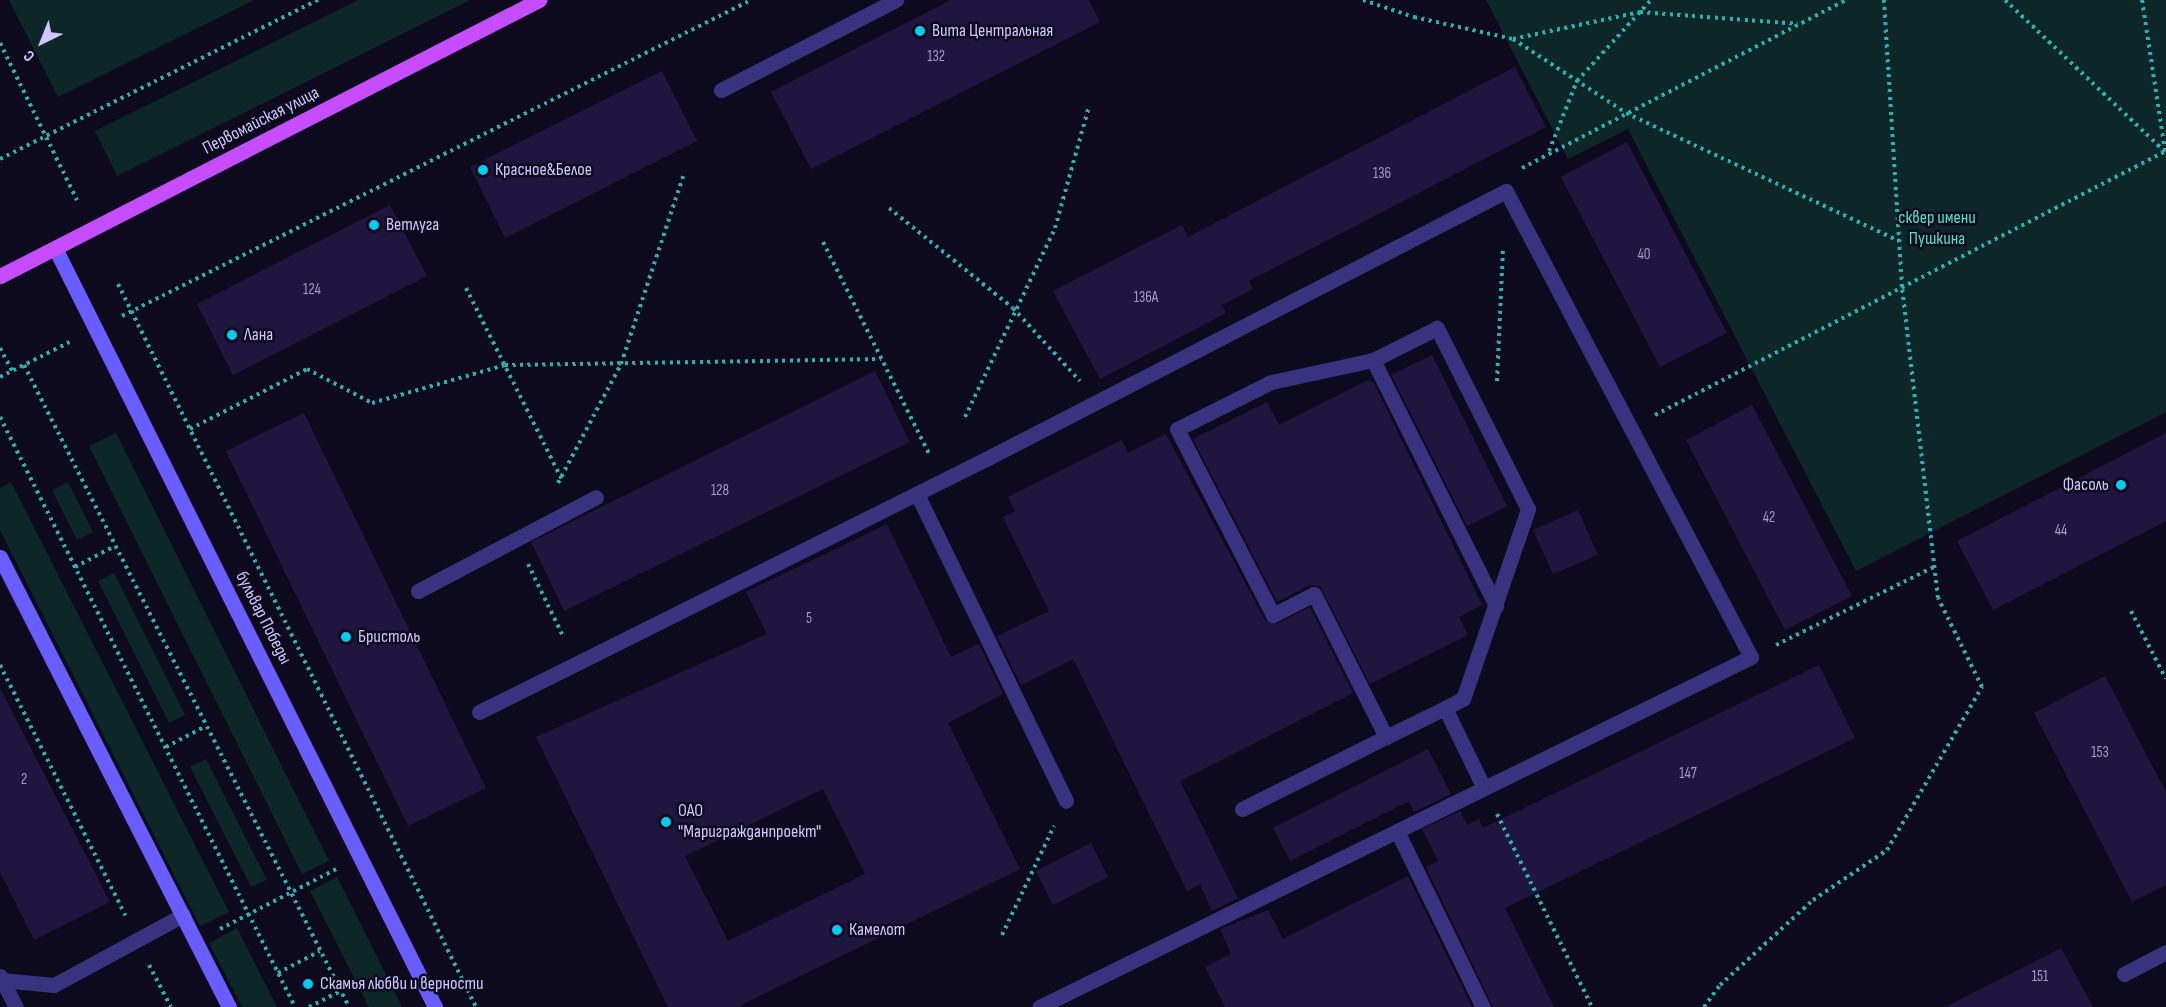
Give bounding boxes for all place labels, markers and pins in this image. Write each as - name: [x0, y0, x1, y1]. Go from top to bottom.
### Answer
- place label: Вита Центральная: [932, 20, 1053, 42]
- marker: Вита Центральная: [913, 24, 927, 38]
- place label: Красное&Белое: [495, 159, 592, 181]
- marker: Красное&Белое: [476, 163, 490, 177]
- place label: Ветлуга: [386, 214, 439, 236]
- marker: Ветлуга: [367, 218, 381, 232]
- place label: Лана: [244, 324, 273, 346]
- marker: Лана: [225, 328, 239, 342]
- place label: Фасоль: [2063, 474, 2109, 496]
- marker: Фасоль: [2114, 478, 2128, 492]
- place label: Бристоль: [358, 626, 420, 648]
- marker: Бристоль: [339, 630, 353, 644]
- place label: OAO "Маригражданпроект": [678, 801, 821, 844]
- marker: OAO "Маригражданпроект": [659, 815, 673, 829]
- place label: Камелот: [849, 919, 905, 941]
- marker: Камелот: [830, 923, 844, 937]
- place label: Скамья любви и верности: [320, 973, 484, 995]
- marker: Скамья любви и верности: [301, 977, 315, 991]

